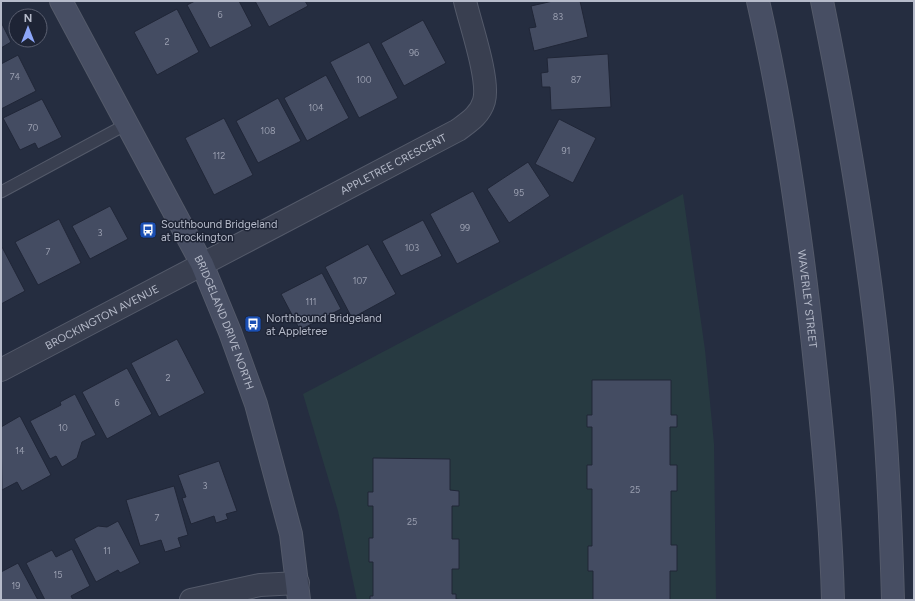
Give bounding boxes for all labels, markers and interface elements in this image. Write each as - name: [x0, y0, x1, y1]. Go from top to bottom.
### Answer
- north arrow: [8, 8, 48, 48]
- house number: 6: [217, 9, 223, 20]
- house number: 83: [553, 11, 563, 22]
- text: N: [24, 12, 32, 25]
- house number: 2: [164, 36, 170, 47]
- house number: 96: [409, 47, 419, 58]
- house number: 74: [10, 71, 21, 82]
- house number: 100: [356, 74, 372, 85]
- house number: 87: [571, 74, 581, 85]
- house number: 104: [308, 102, 324, 113]
- house number: 70: [28, 122, 39, 133]
- house number: 108: [260, 125, 276, 136]
- street label: APPLETREE CRESCENT: [338, 131, 449, 198]
- house number: 91: [562, 145, 570, 156]
- house number: 112: [213, 150, 225, 161]
- house number: 95: [514, 187, 524, 198]
- place label: Southbound Bridgeland at Brockington: [161, 218, 277, 244]
- bus stop icon: Southbound Bridgeland at Brockington: [138, 220, 158, 240]
- house number: 99: [460, 222, 470, 233]
- house number: 3: [98, 227, 103, 238]
- house number: 103: [405, 242, 419, 253]
- house number: 7: [46, 246, 51, 257]
- street label: WAVERLEY STREET: [795, 249, 819, 349]
- street label: BRIDGELAND DRIVE NORTH: [191, 253, 256, 392]
- house number: 107: [353, 275, 367, 286]
- street label: BROCKINGTON AVENUE: [43, 282, 161, 353]
- house number: 111: [305, 296, 317, 307]
- place label: Northbound Bridgeland at Appletree: [266, 312, 382, 338]
- bus stop icon: Northbound Bridgeland at Appletree: [243, 314, 263, 334]
- house number: 2: [165, 372, 171, 383]
- house number: 6: [114, 397, 120, 408]
- house number: 10: [58, 422, 68, 433]
- house number: 14: [15, 445, 25, 456]
- house number: 3: [203, 480, 208, 491]
- house number: 25: [630, 484, 640, 495]
- house number: 7: [155, 512, 160, 523]
- house number: 25: [407, 516, 417, 527]
- house number: 11: [103, 545, 111, 556]
- house number: 15: [54, 569, 62, 580]
- house number: 19: [12, 580, 20, 591]

